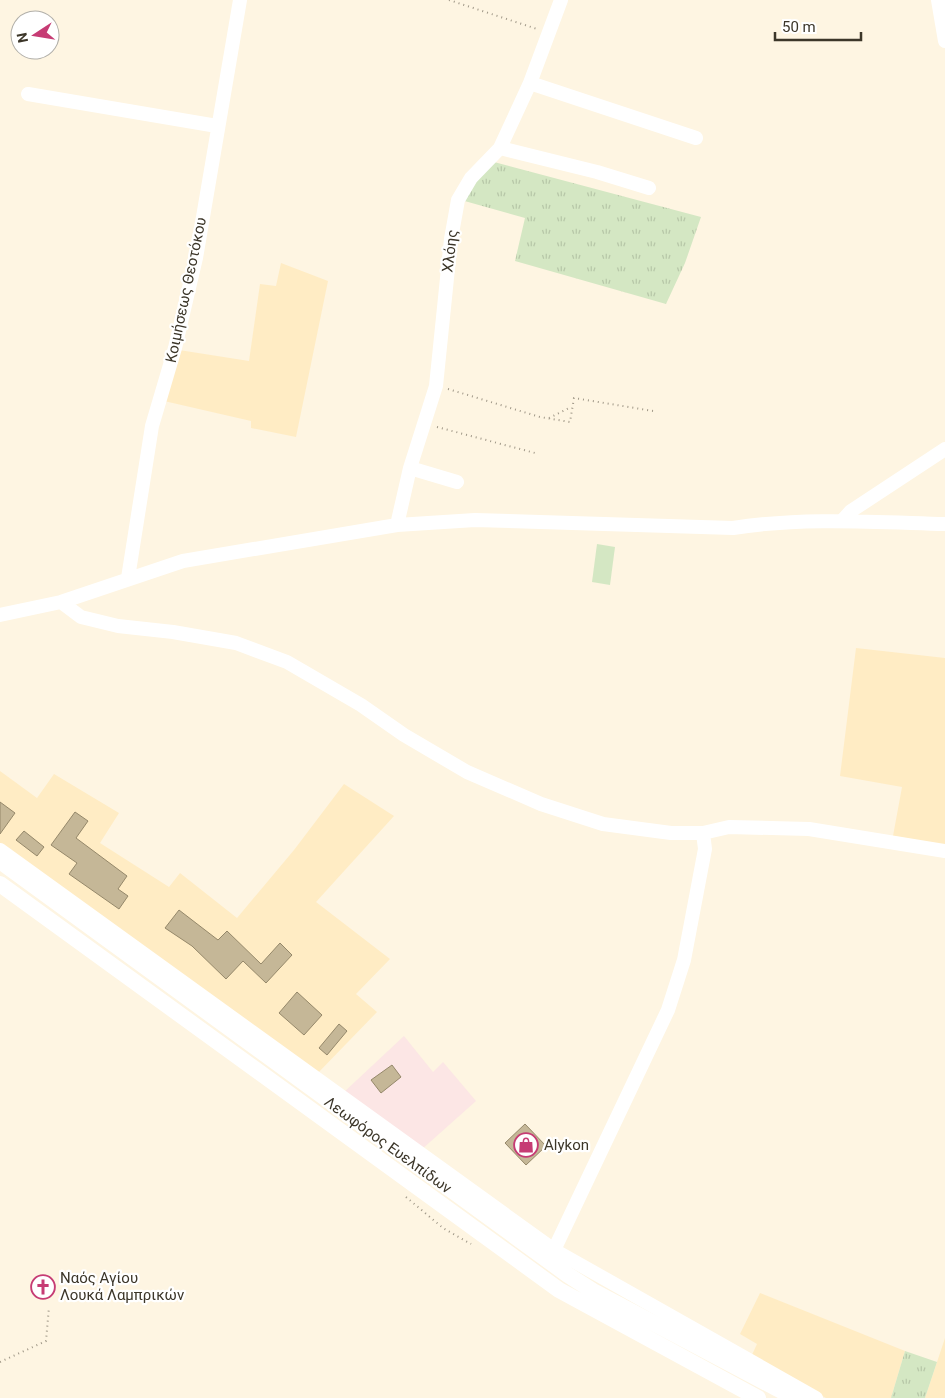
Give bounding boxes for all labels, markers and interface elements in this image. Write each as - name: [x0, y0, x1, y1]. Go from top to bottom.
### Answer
- north arrow: [10, 10, 60, 60]
- scale bar: [775, 10, 861, 42]
- text: 50 m: [782, 18, 816, 36]
- text: N: [13, 31, 31, 44]
- street label: Κοιμήσεως Θεοτόκου: [162, 216, 210, 364]
- street label: Χλόης: [438, 229, 462, 273]
- street label: Λεωφόρος Ευελπίδων: [321, 1093, 455, 1197]
- shop icon: Alykon: [513, 1132, 539, 1158]
- place label: Alykon: [544, 1136, 589, 1154]
- place label: Ναός Αγίου Λουκά Λαμπρικών: [60, 1269, 184, 1304]
- church icon: Ναός Αγίου Λουκά Λαμπρικών: [30, 1274, 56, 1300]

